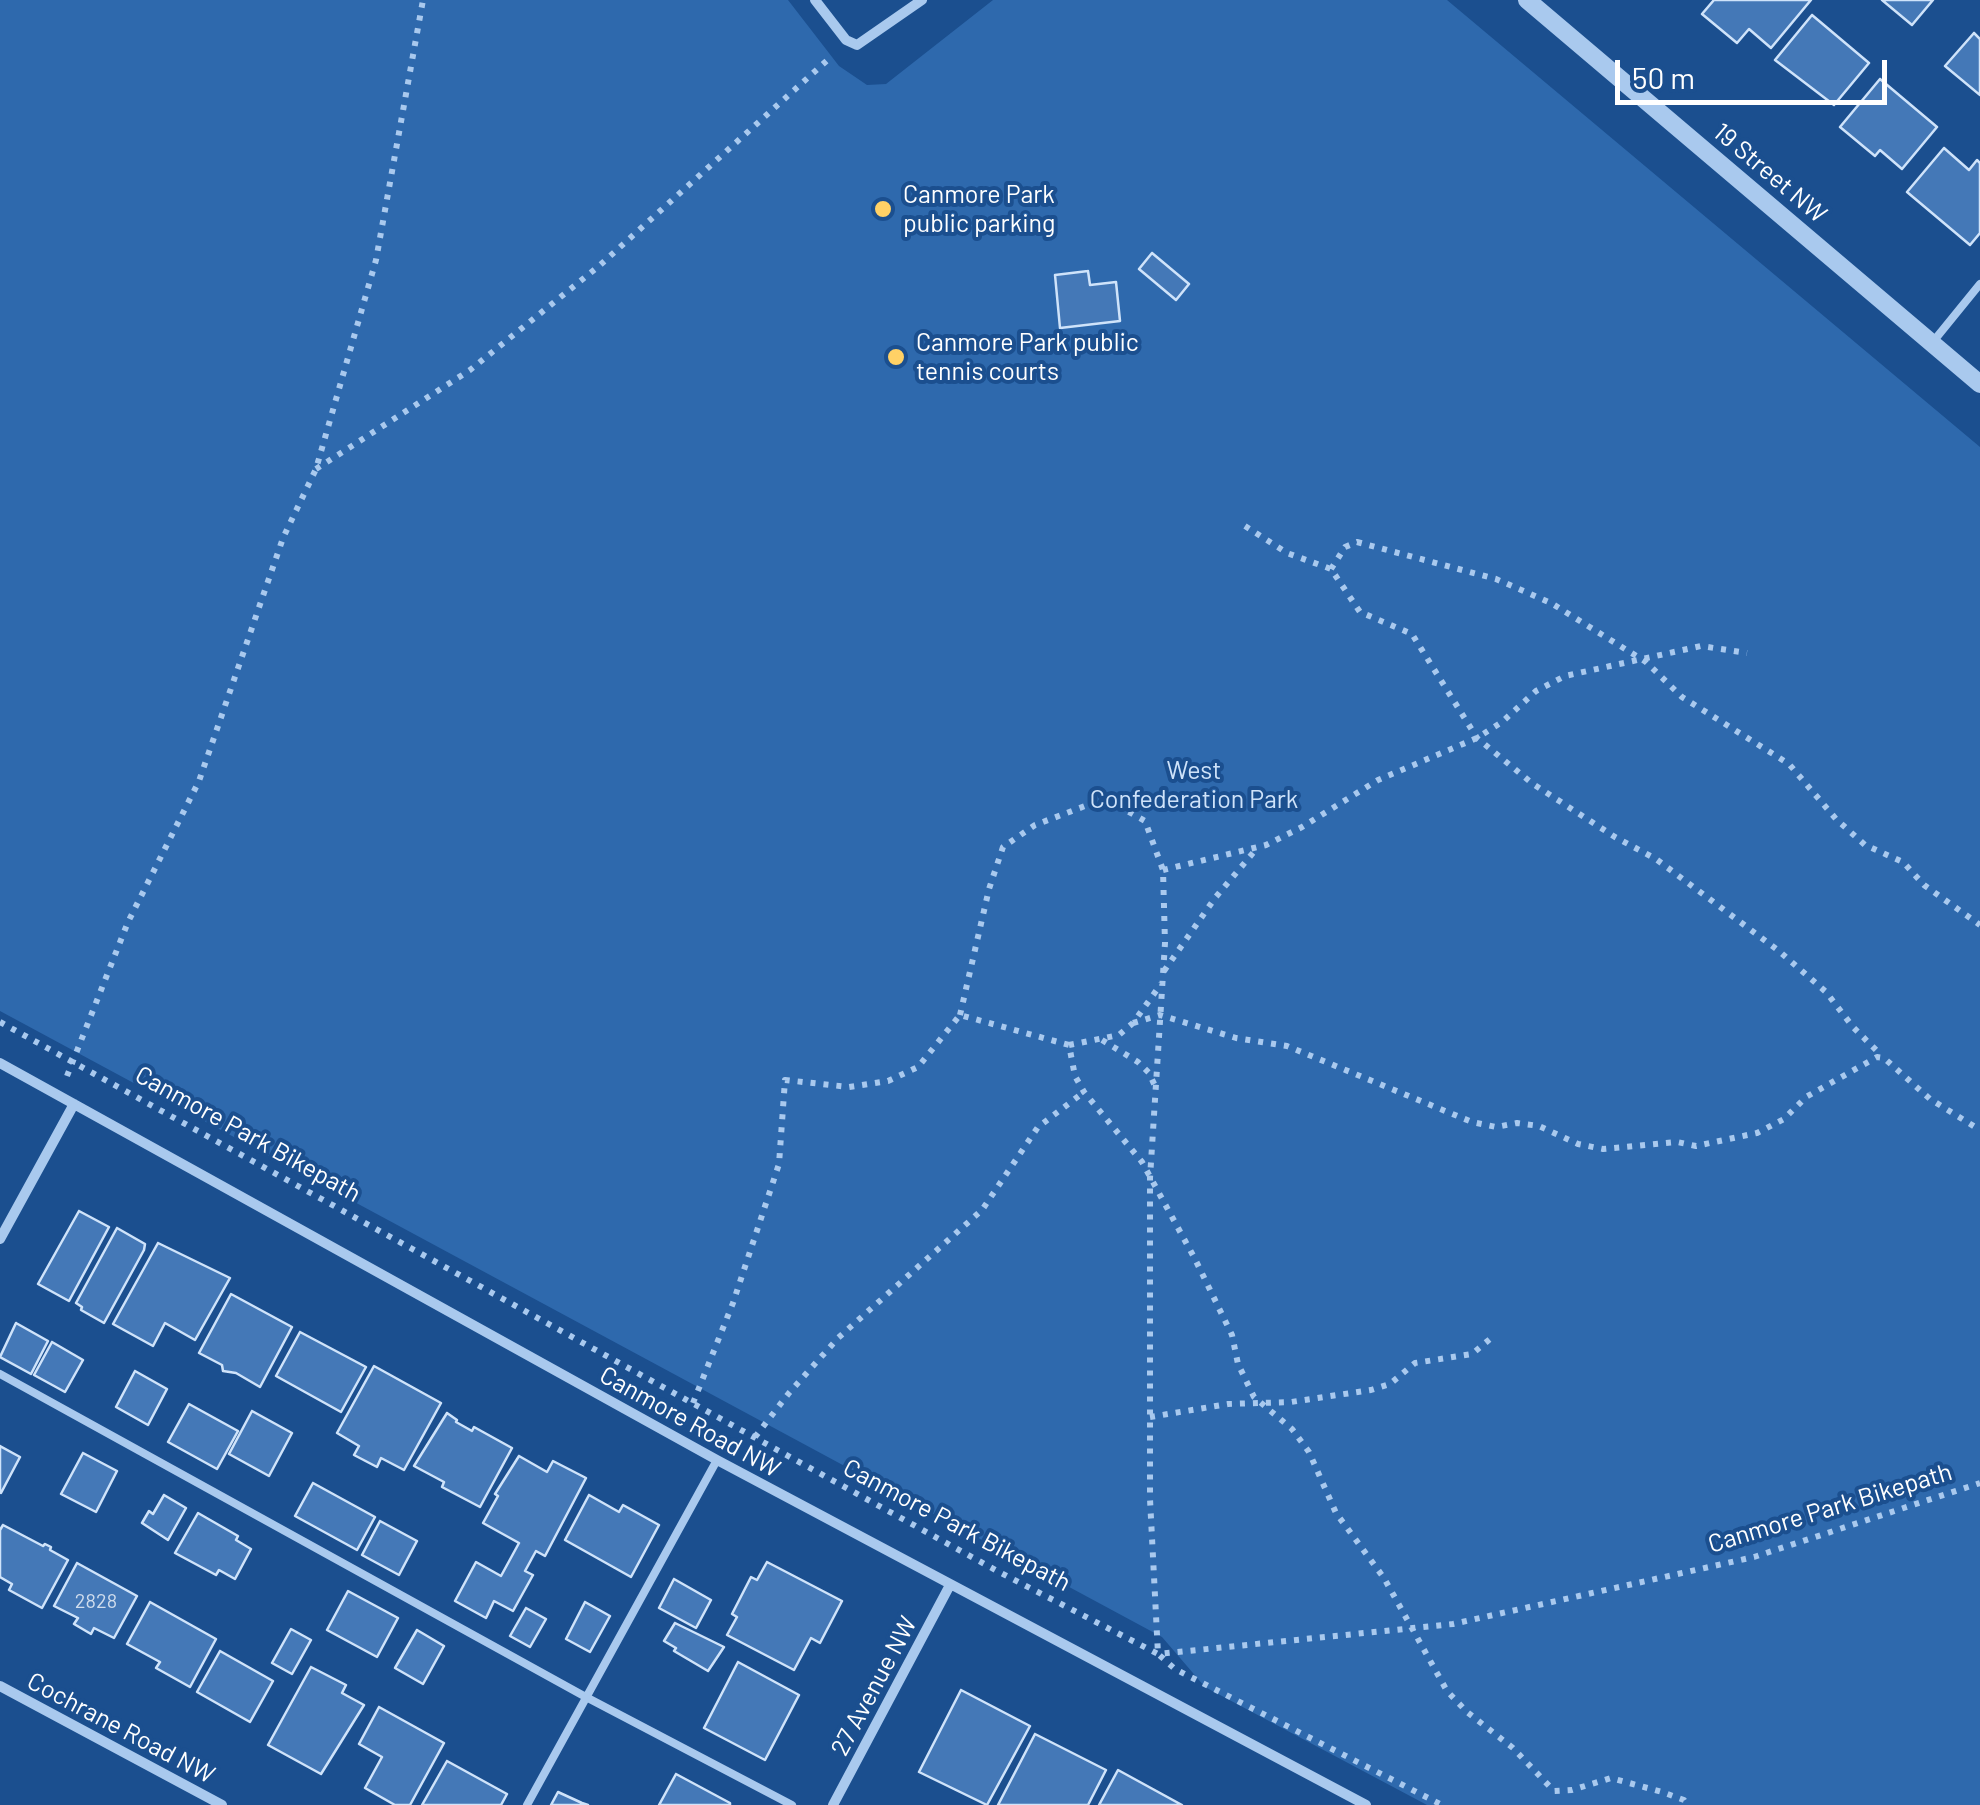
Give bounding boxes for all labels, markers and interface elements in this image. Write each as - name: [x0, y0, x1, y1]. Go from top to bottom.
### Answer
- scale bar: [1620, 40, 1892, 102]
- text: 50 m: [1632, 59, 1695, 95]
- street label: 19 Street NW: [1707, 117, 1833, 229]
- place label: Canmore Park public parking: [903, 180, 1055, 239]
- marker: Canmore Park public parking: [872, 198, 894, 220]
- place label: Canmore Park public tennis courts: [916, 328, 1139, 387]
- marker: Canmore Park public tennis courts: [885, 346, 907, 368]
- park label: West Confederation Park: [1090, 756, 1298, 815]
- street label: Canmore Park Bikepath: [130, 1059, 366, 1209]
- street label: Canmore Road NW: [594, 1360, 786, 1484]
- street label: Canmore Park Bikepath: [838, 1452, 1076, 1598]
- street label: Canmore Park Bikepath: [1705, 1457, 1955, 1559]
- house number: 2828: [75, 1589, 117, 1613]
- street label: 27 Avenue NW: [825, 1611, 923, 1761]
- street label: Cochrane Road NW: [22, 1666, 220, 1790]

